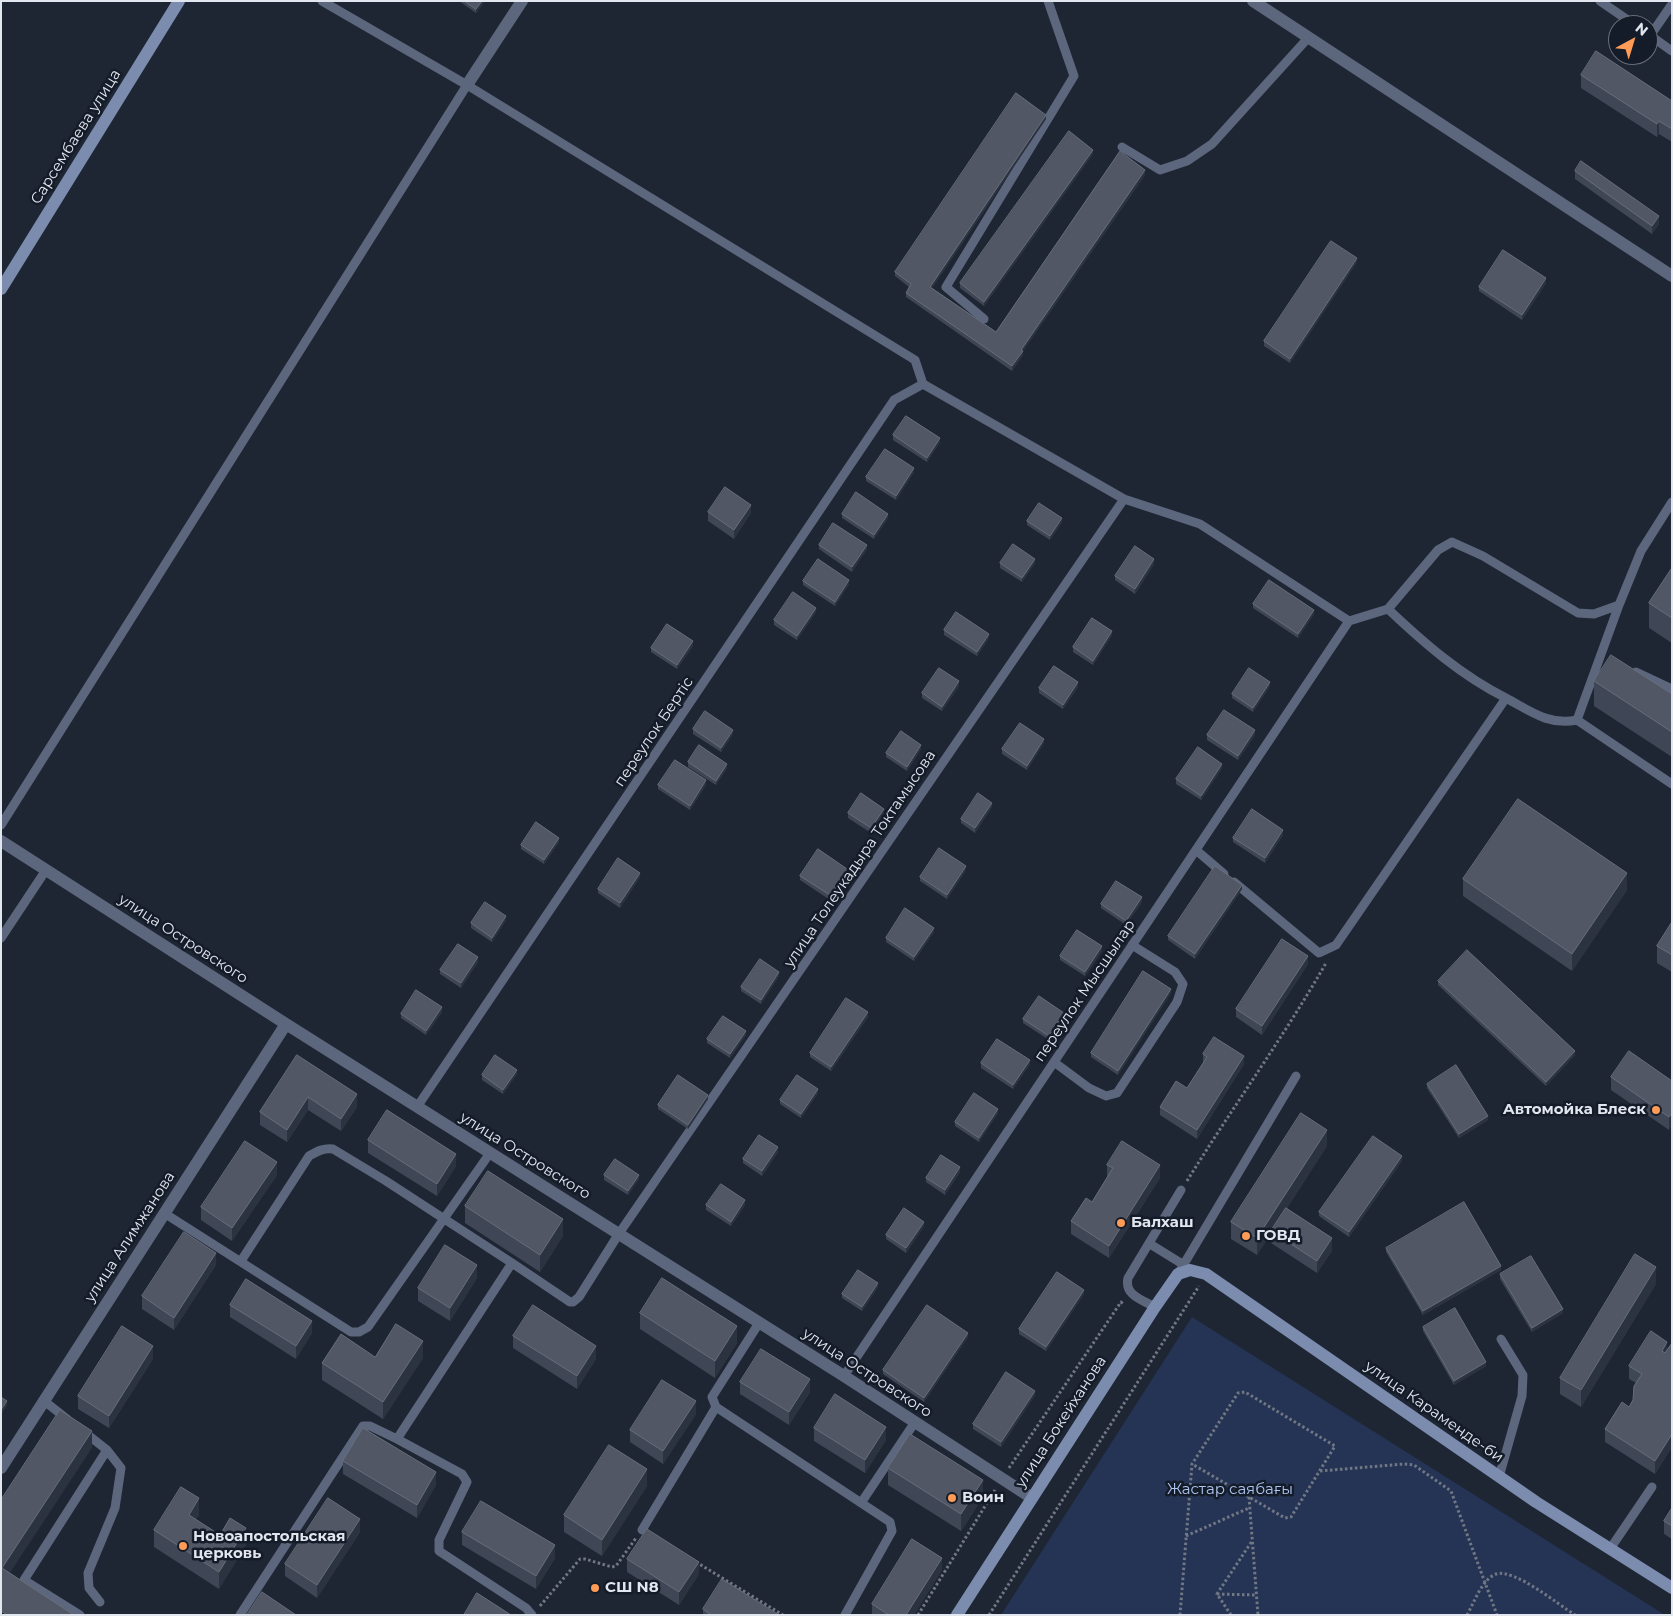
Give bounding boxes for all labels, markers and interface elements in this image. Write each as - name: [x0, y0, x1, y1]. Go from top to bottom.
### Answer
- north arrow: [1608, 15, 1658, 65]
- text: N: [1632, 19, 1652, 40]
- street label: Сарсембаева улица: [27, 66, 125, 208]
- street label: переулок Бертіс: [611, 674, 697, 790]
- street label: улица Толеукадыра Токтамысова: [780, 747, 940, 971]
- street label: улица Островского: [115, 890, 251, 988]
- street label: переулок Мысшылар: [1031, 917, 1139, 1065]
- place label: Автомойка Блеск: [1503, 1101, 1646, 1119]
- marker: Автомойка Блеск: [1650, 1104, 1662, 1116]
- street label: улица Островского: [456, 1108, 594, 1204]
- street label: улица Алимжанова: [81, 1168, 179, 1306]
- place label: Балхаш: [1131, 1214, 1193, 1232]
- marker: Балхаш: [1115, 1217, 1127, 1229]
- place label: ГОВД: [1256, 1227, 1300, 1245]
- marker: ГОВД: [1240, 1230, 1252, 1242]
- street label: улица Островского: [799, 1324, 935, 1422]
- street label: улица Бокейханова: [1012, 1353, 1110, 1491]
- street label: улица Караменде-би: [1361, 1357, 1507, 1467]
- park label: Жастар саябағы: [1167, 1481, 1293, 1499]
- place label: Воин: [962, 1489, 1004, 1507]
- marker: Воин: [946, 1492, 958, 1504]
- place label: Новоапостольская церковь: [193, 1528, 345, 1563]
- marker: Новоапостольская церковь: [177, 1540, 189, 1552]
- place label: СШ N8: [605, 1579, 659, 1597]
- marker: СШ N8: [589, 1582, 601, 1594]

